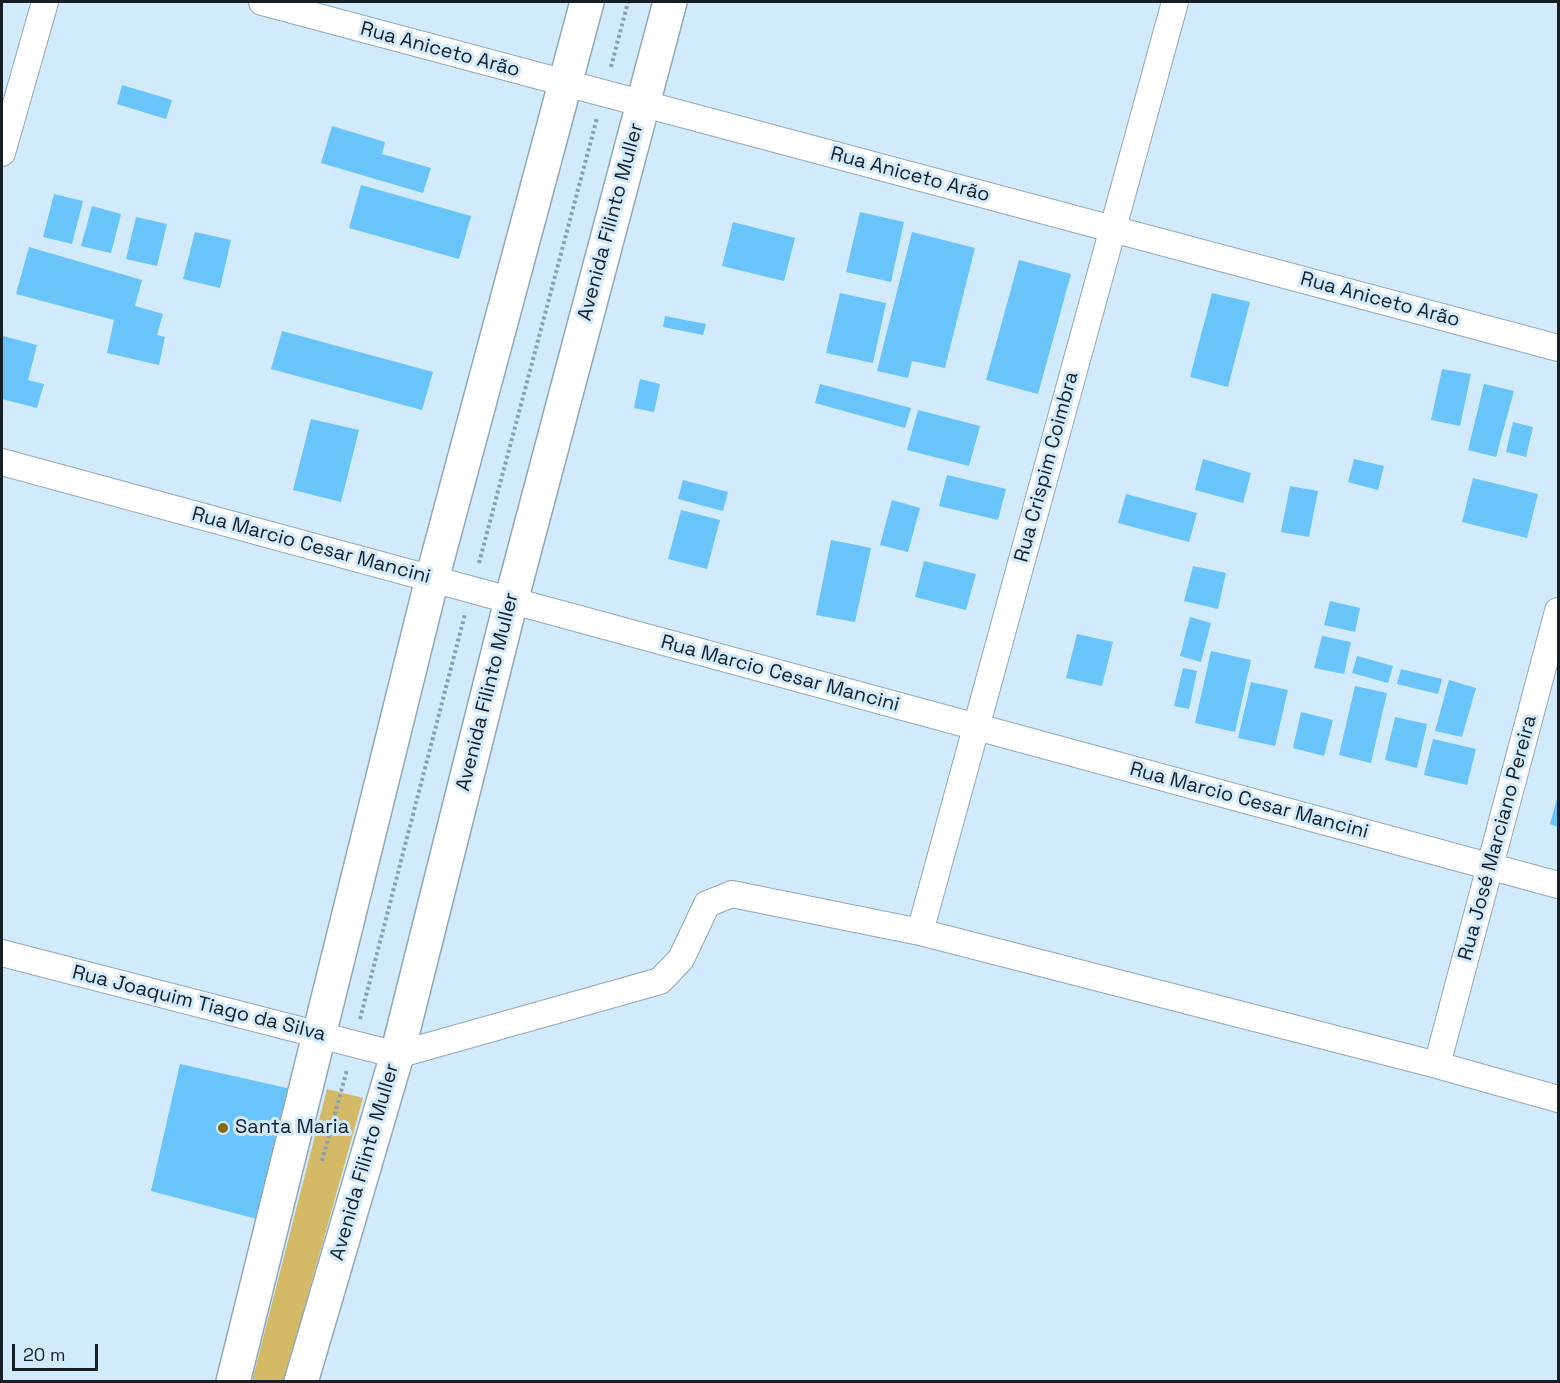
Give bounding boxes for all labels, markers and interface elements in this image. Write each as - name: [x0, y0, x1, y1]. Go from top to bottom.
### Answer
- street label: Rua Aniceto Arão: [357, 17, 523, 83]
- street label: Avenida Filinto Muller: [573, 121, 649, 323]
- street label: Rua Aniceto Arão: [827, 142, 993, 208]
- street label: Rua Aniceto Arão: [1297, 267, 1463, 333]
- street label: Rua Crispim Coimbra: [1010, 369, 1084, 565]
- street label: Rua Marcio Cesar Mancini: [189, 503, 433, 589]
- street label: Avenida Filinto Muller: [452, 590, 524, 794]
- street label: Rua Marcio Cesar Mancini: [658, 631, 902, 717]
- street label: Rua José Marciano Pereira: [1454, 713, 1542, 963]
- street label: Rua Marcio Cesar Mancini: [1127, 758, 1371, 844]
- street label: Rua Joaquim Tiago da Silva: [70, 961, 328, 1047]
- street label: Avenida Filinto Muller: [325, 1061, 405, 1263]
- place label: Santa Maria: [235, 1116, 349, 1140]
- marker: Santa Maria: [216, 1121, 230, 1135]
- scale bar: [15, 1332, 100, 1370]
- text: 20 m: [23, 1343, 66, 1366]

